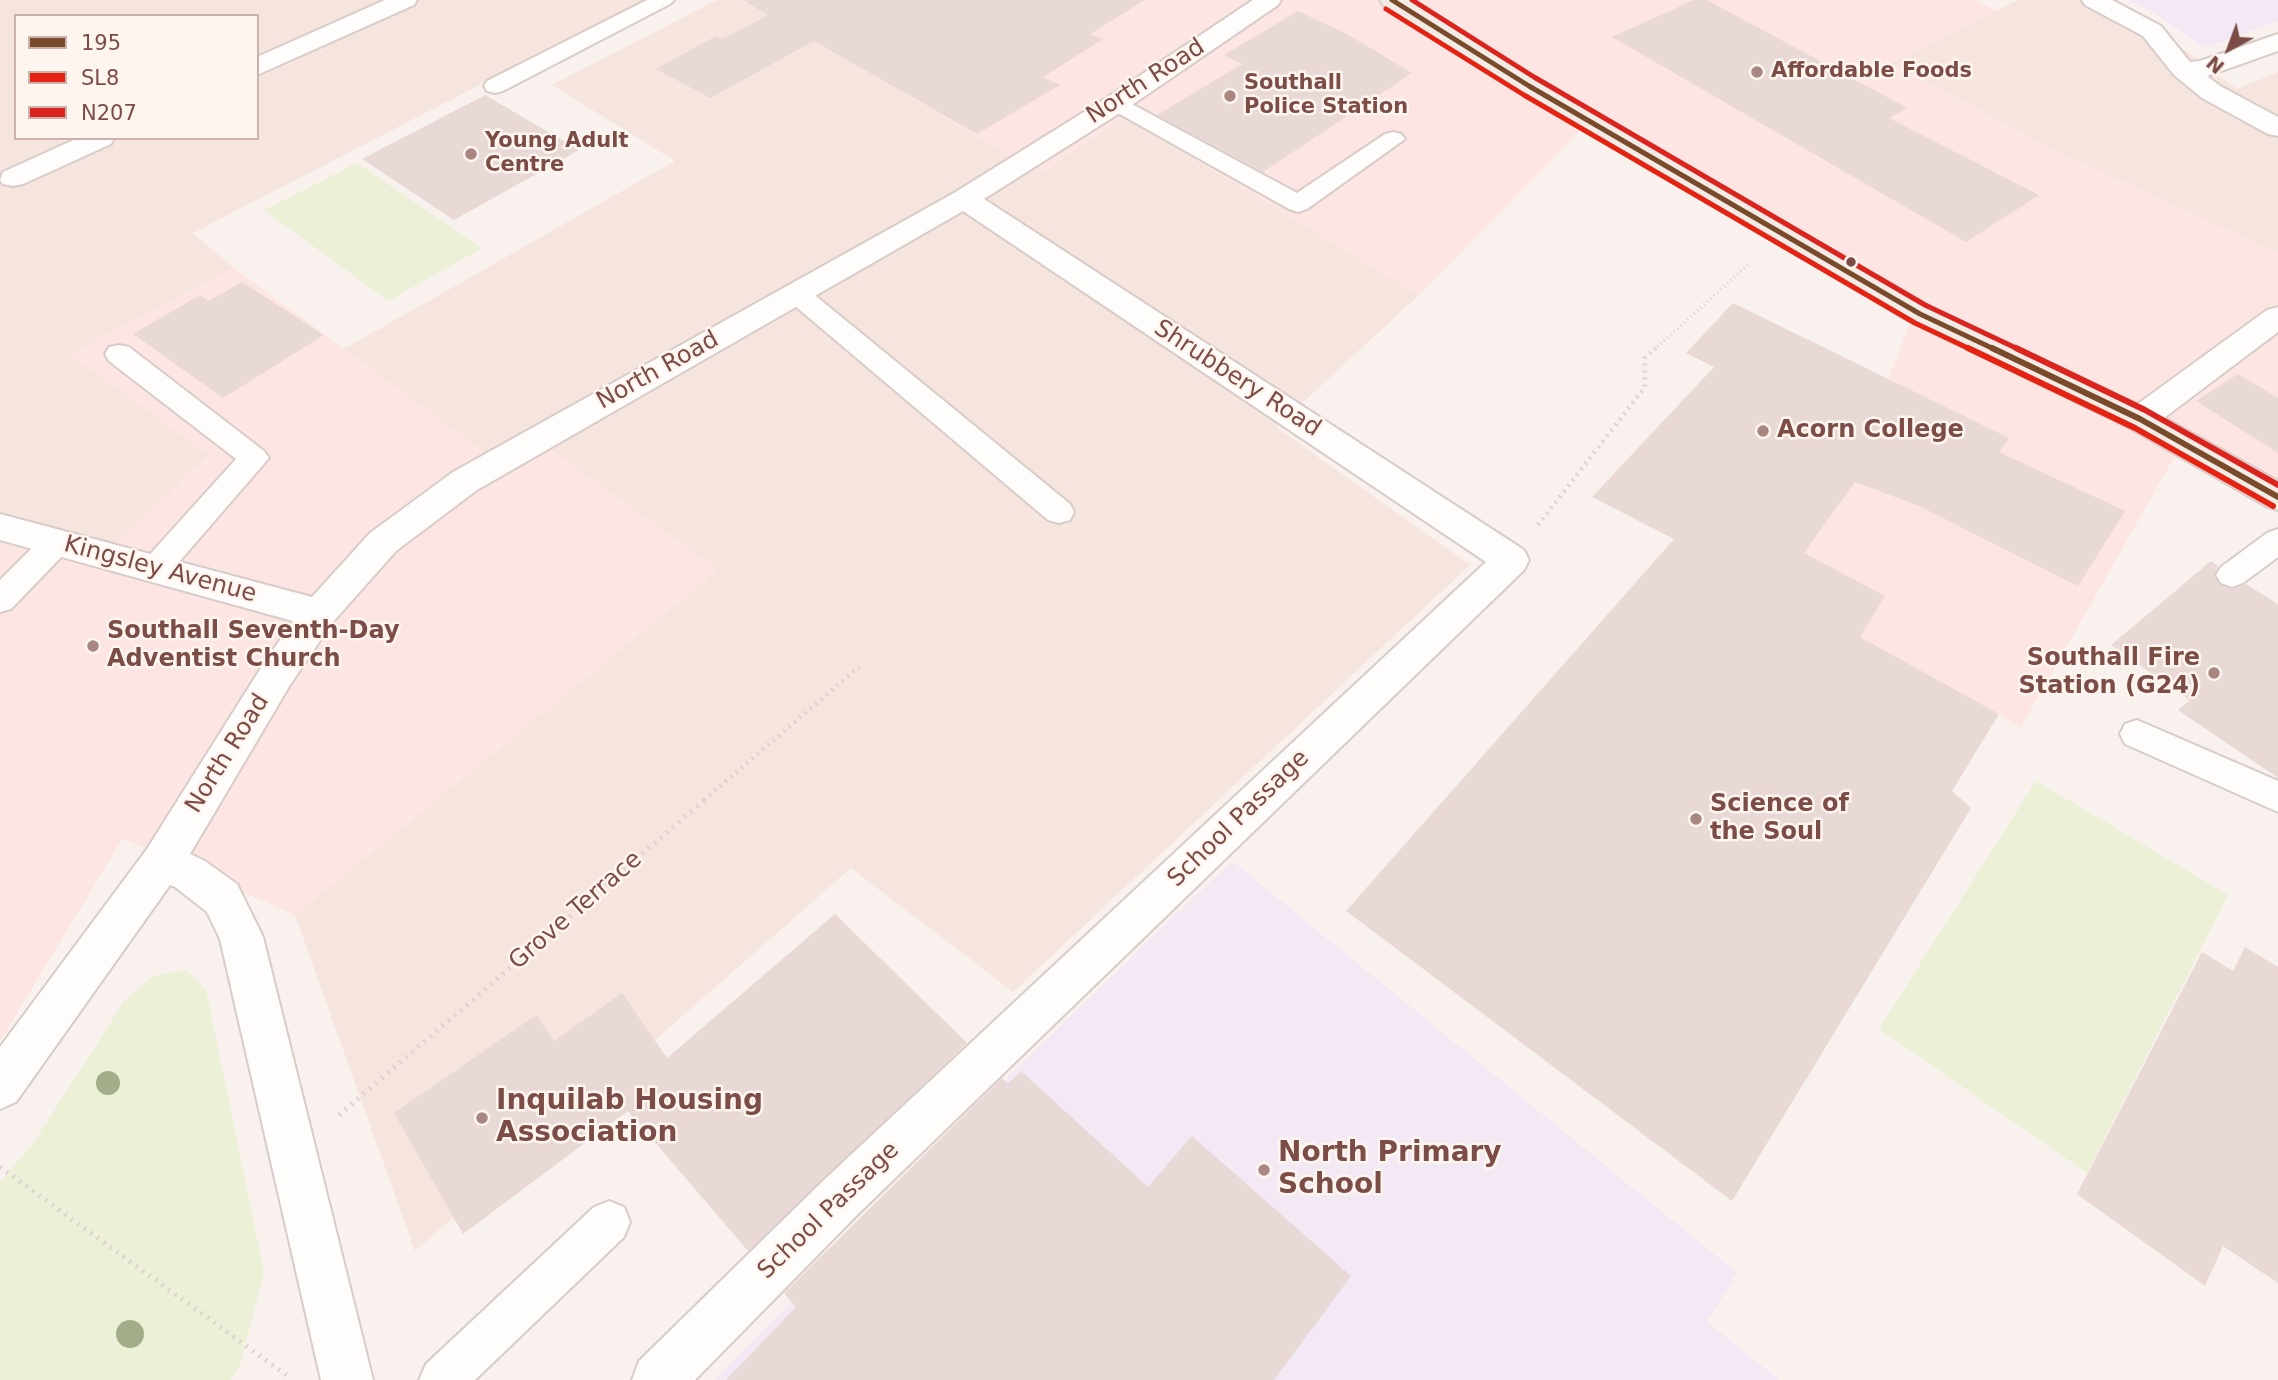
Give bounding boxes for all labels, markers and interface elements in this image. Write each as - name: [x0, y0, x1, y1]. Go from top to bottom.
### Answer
- legend: [14, 14, 259, 140]
- north arrow: [2194, 14, 2264, 84]
- text: 195: [81, 31, 121, 55]
- street label: North Road: [1082, 33, 1210, 131]
- text: N: [2202, 51, 2228, 78]
- place label: Affordable Foods: [1771, 59, 1972, 85]
- marker: Affordable Foods: [1749, 64, 1765, 80]
- text: SL8: [81, 66, 119, 90]
- place label: Southall Police Station: [1244, 71, 1408, 121]
- marker: Southall Police Station: [1222, 88, 1238, 104]
- text: N207: [81, 101, 137, 125]
- place label: Young Adult Centre: [485, 129, 628, 179]
- marker: Young Adult Centre: [463, 146, 479, 162]
- unlabelled marker: [1844, 255, 1858, 269]
- street label: Shrubbery Road: [1148, 314, 1326, 444]
- street label: North Road: [592, 326, 724, 416]
- place label: Acorn College: [1777, 417, 1964, 445]
- marker: Acorn College: [1755, 423, 1771, 439]
- street label: Kingsley Avenue: [61, 530, 259, 610]
- place label: Southall Seventh-Day Adventist Church: [107, 618, 400, 674]
- marker: Southall Seventh-Day Adventist Church: [85, 638, 101, 654]
- place label: Southall Fire Station (G24): [2018, 645, 2200, 701]
- marker: Southall Fire Station (G24): [2206, 665, 2222, 681]
- street label: North Road: [180, 689, 276, 819]
- street label: School Passage: [1162, 744, 1316, 894]
- place label: Science of the Soul: [1710, 791, 1849, 847]
- marker: Science of the Soul: [1688, 811, 1704, 827]
- street label: Grove Terrace: [504, 845, 648, 977]
- place label: Inquilab Housing Association: [496, 1085, 763, 1151]
- marker: Inquilab Housing Association: [474, 1110, 490, 1126]
- street label: School Passage: [752, 1136, 906, 1286]
- place label: North Primary School: [1278, 1137, 1502, 1203]
- marker: North Primary School: [1256, 1162, 1272, 1178]

